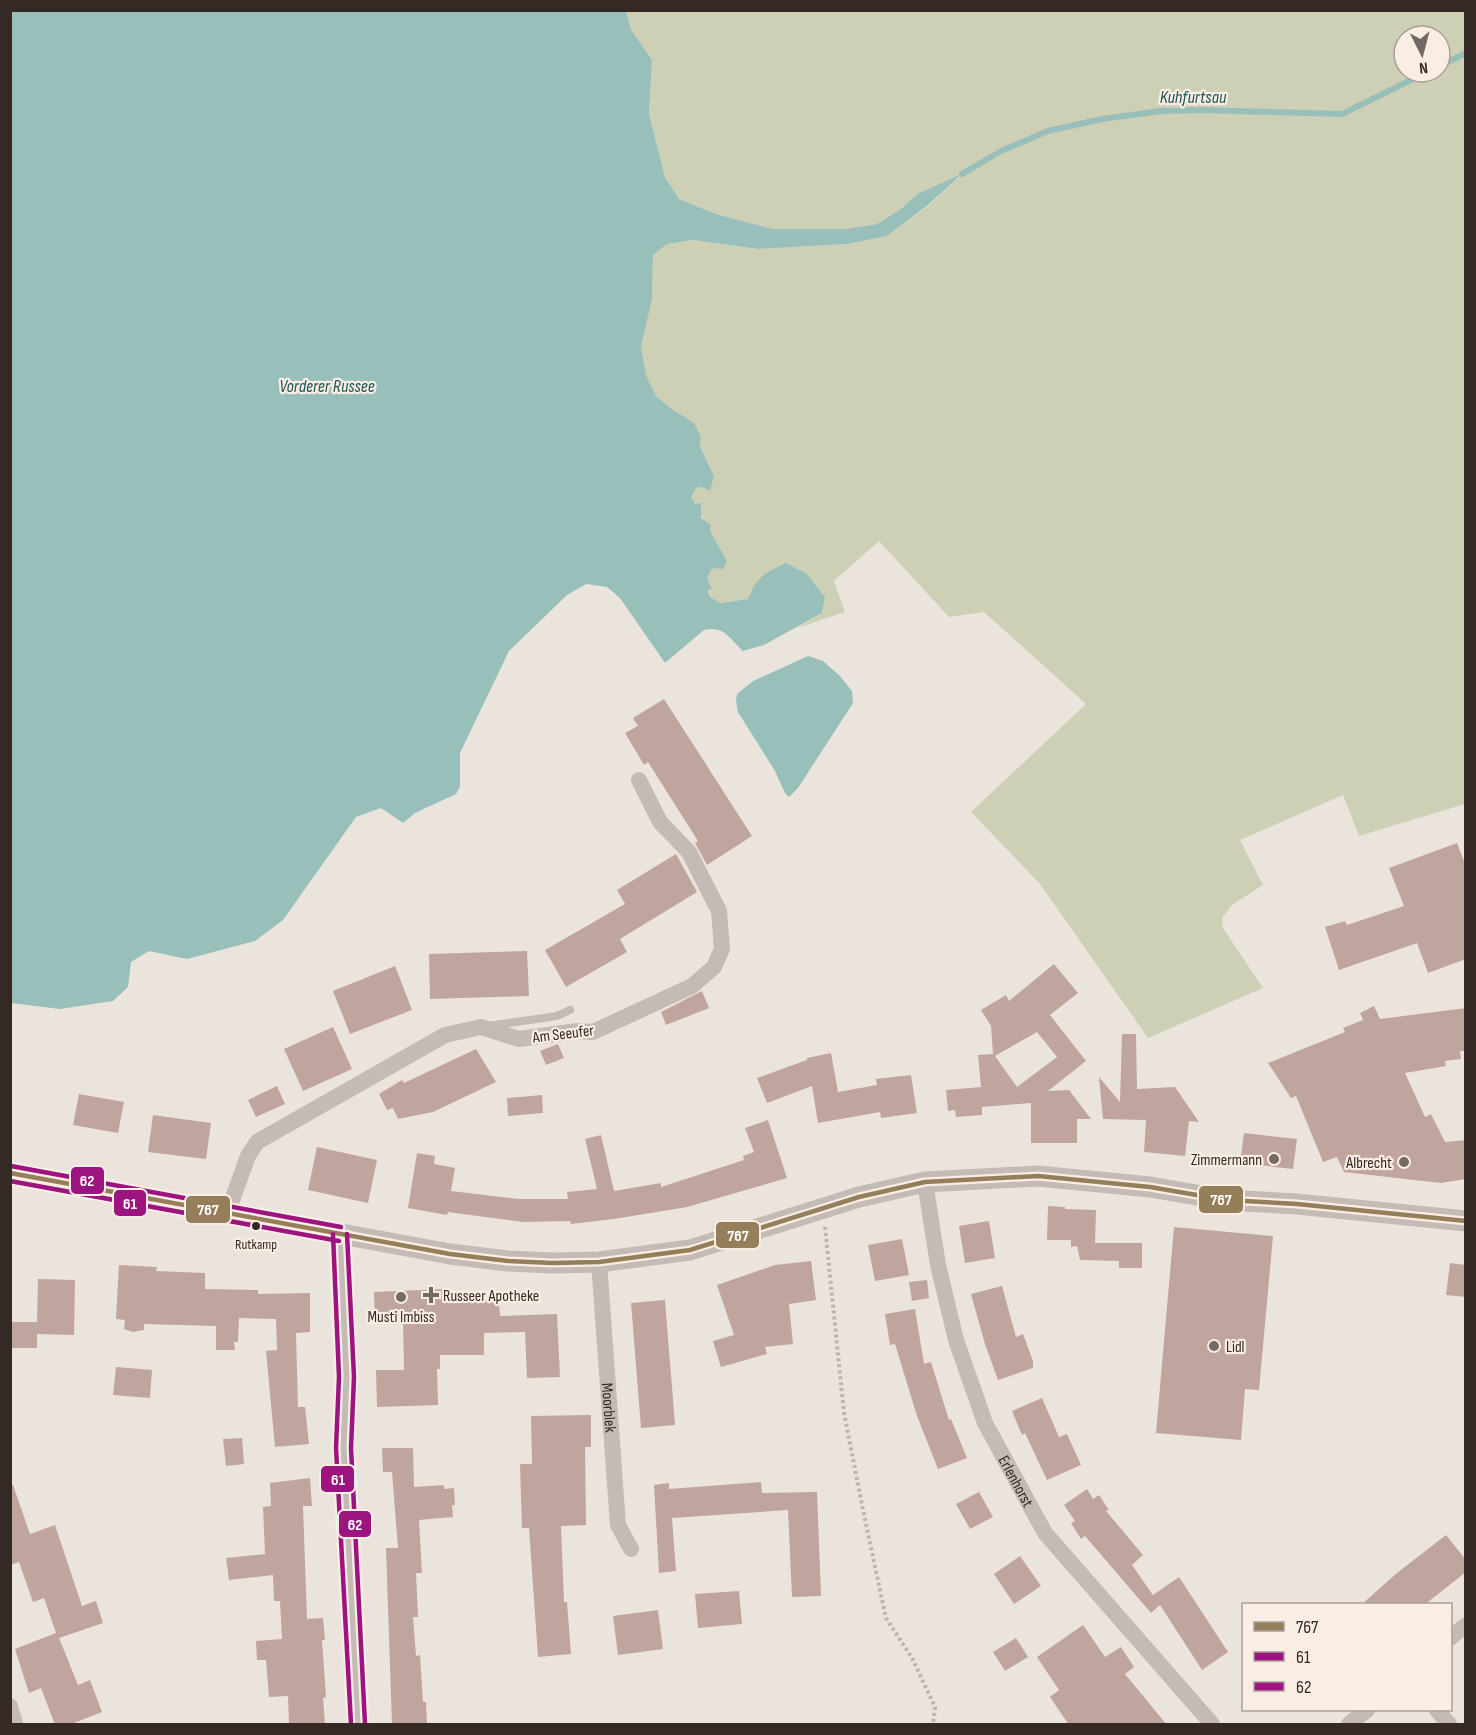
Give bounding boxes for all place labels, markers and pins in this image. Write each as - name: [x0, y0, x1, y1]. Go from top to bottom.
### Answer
- place label: Zimmermann: [1191, 1151, 1262, 1170]
- marker: Zimmermann: [1267, 1152, 1281, 1166]
- place label: Albrecht: [1345, 1154, 1392, 1173]
- marker: Albrecht: [1397, 1155, 1411, 1169]
- marker: Rutkamp: [250, 1220, 262, 1232]
- place label: Rutkamp: [235, 1236, 277, 1253]
- place label: Russeer Apotheke: [443, 1287, 539, 1306]
- marker: Russeer Apotheke: [424, 1288, 438, 1302]
- marker: Musti Imbiss: [394, 1290, 408, 1304]
- place label: Musti Imbiss: [368, 1308, 435, 1327]
- place label: Lidl: [1226, 1338, 1245, 1357]
- marker: Lidl: [1207, 1339, 1221, 1353]

